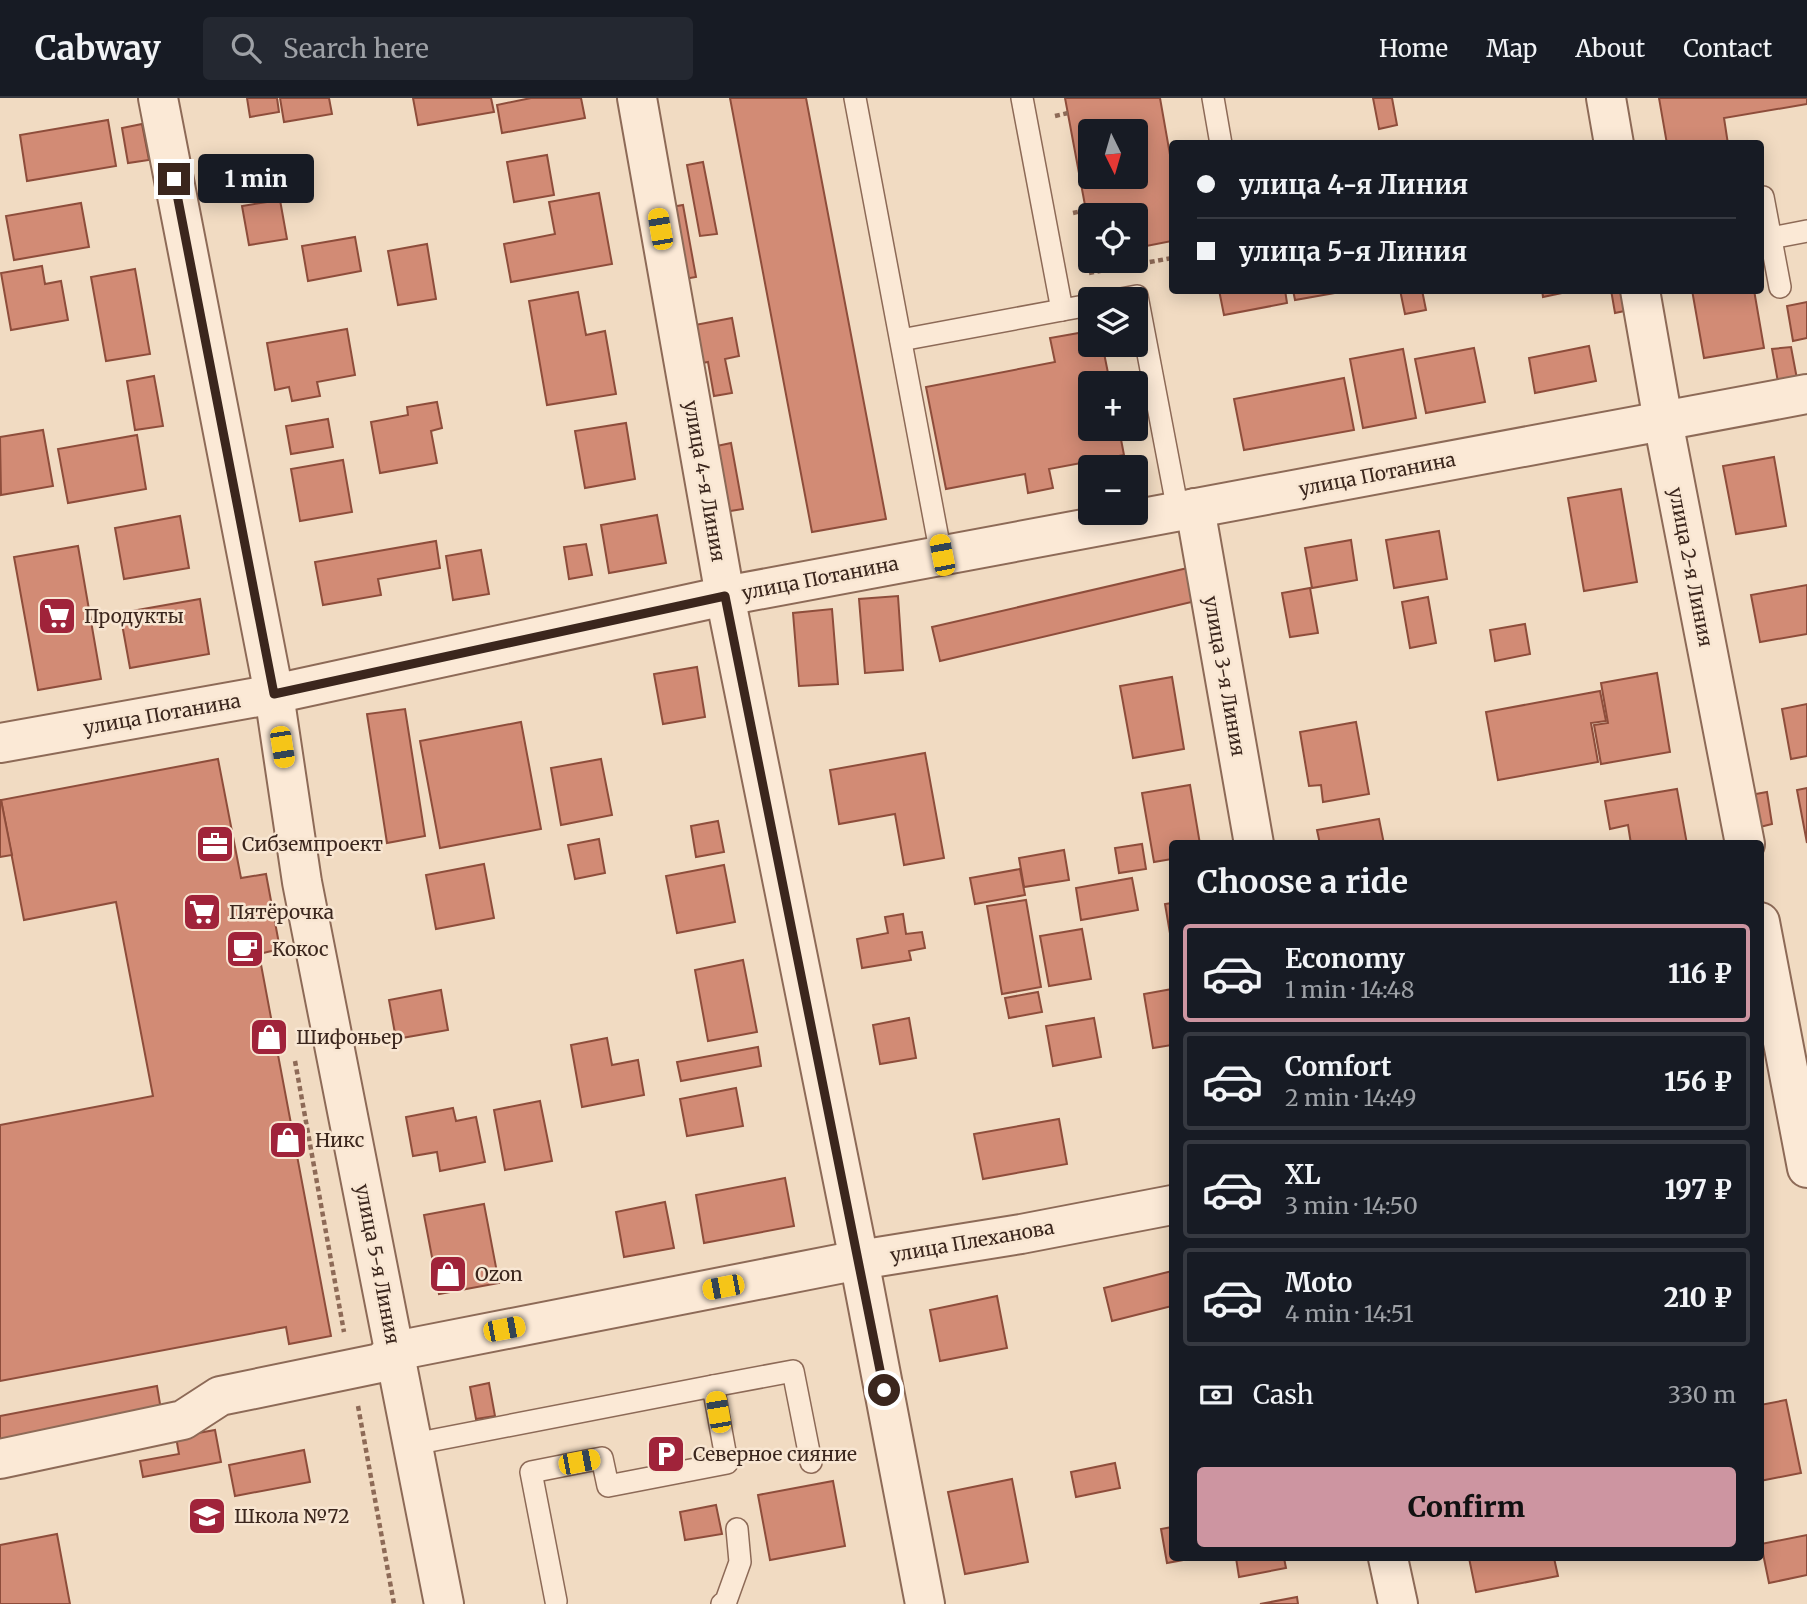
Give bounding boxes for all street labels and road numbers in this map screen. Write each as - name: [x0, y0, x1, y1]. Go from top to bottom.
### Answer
- street label: улица 4-я Линия: [679, 399, 731, 563]
- street label: улица Потанина: [1297, 447, 1457, 501]
- street label: улица 2-я Линия: [1664, 485, 1718, 649]
- street label: улица Потанина: [740, 551, 900, 605]
- street label: улица 3-я Линия: [1199, 594, 1251, 758]
- street label: улица Потанина: [82, 688, 242, 740]
- street label: улица 5-я Линия: [351, 1182, 405, 1346]
- street label: улица Плеханова: [888, 1215, 1056, 1267]

